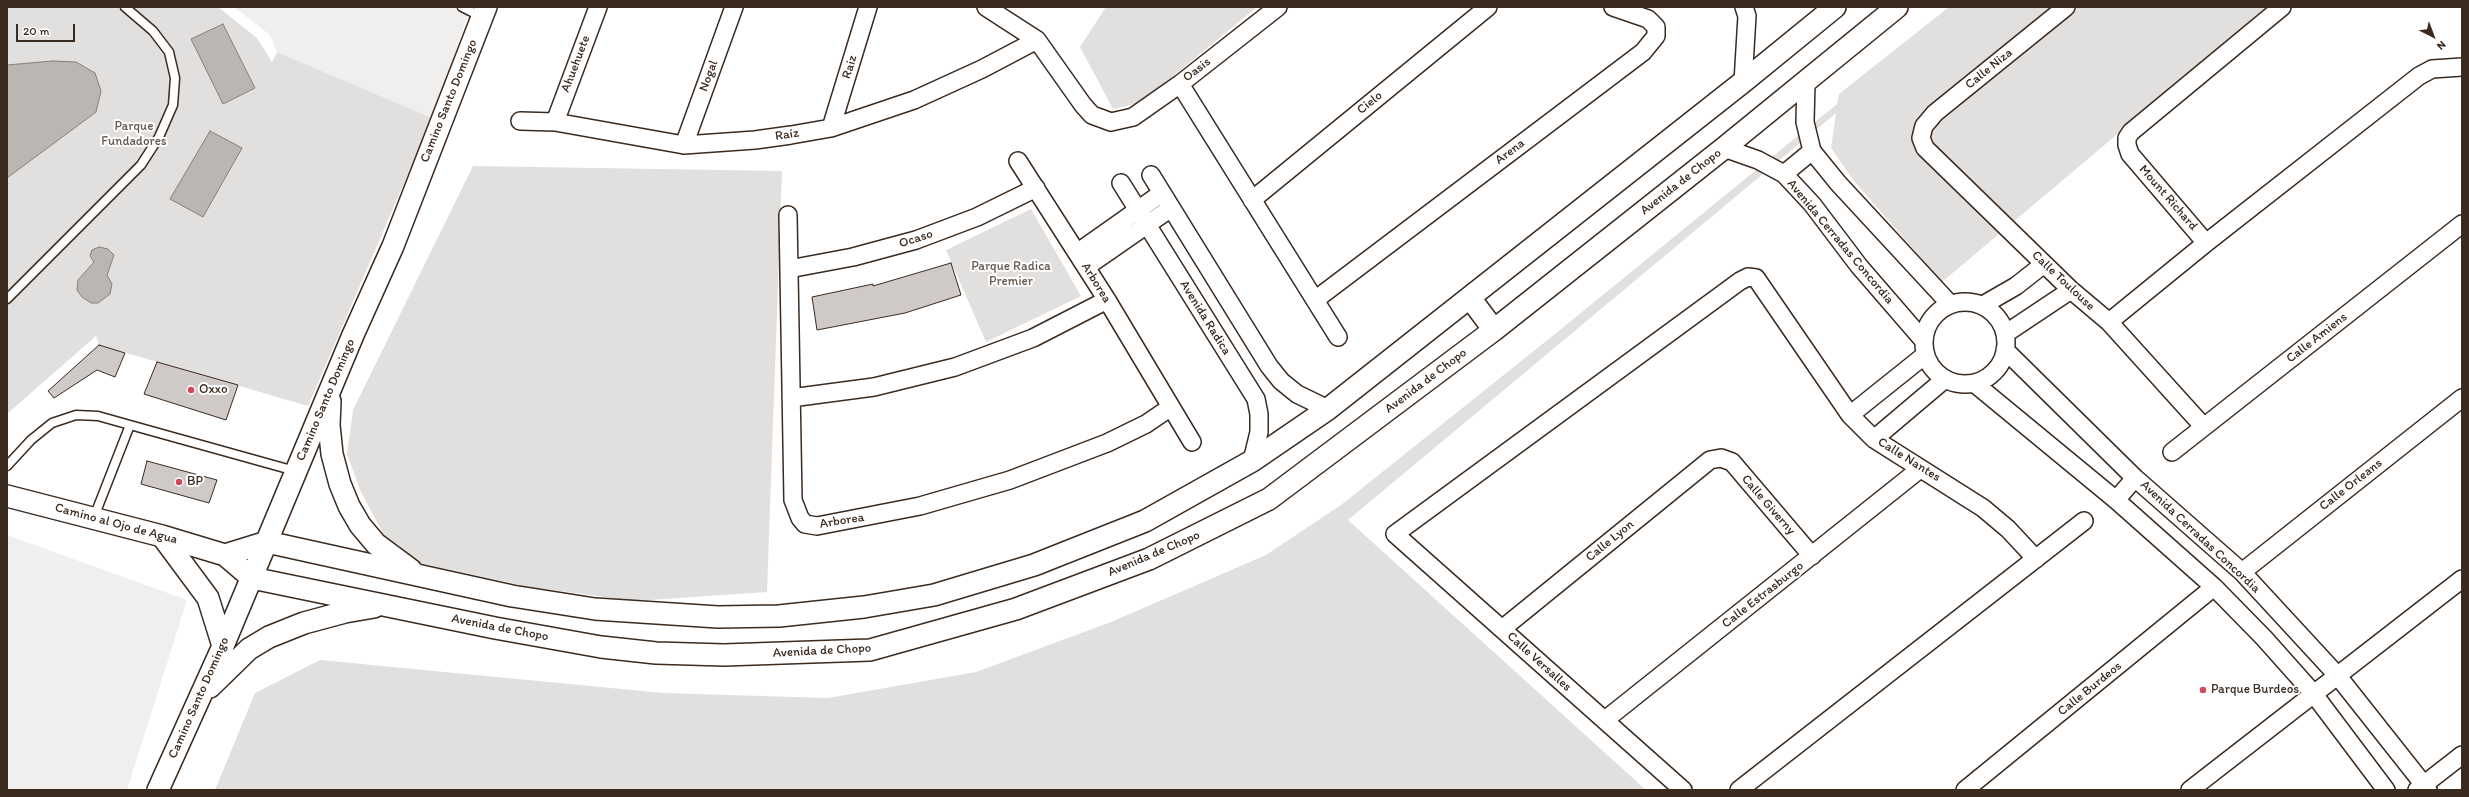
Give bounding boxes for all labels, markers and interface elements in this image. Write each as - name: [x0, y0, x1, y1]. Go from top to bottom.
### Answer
- scale bar: [18, 16, 77, 42]
- north arrow: [2413, 16, 2453, 56]
- text: 20 m: [23, 24, 50, 38]
- street label: Ahuehuete: [558, 33, 594, 95]
- street label: Camino Santo Domingo: [417, 37, 481, 165]
- text: N: [2434, 38, 2448, 53]
- street label: Calle Niza: [1962, 45, 2016, 93]
- street label: Raiz: [839, 53, 861, 81]
- street label: Oasis: [1180, 54, 1214, 86]
- street label: Nogal: [696, 58, 722, 94]
- street label: Cielo: [1354, 88, 1386, 118]
- park label: Parque Fundadores: [101, 119, 167, 150]
- street label: Raíz: [774, 125, 800, 145]
- street label: Arena: [1492, 136, 1528, 168]
- street label: Avenida de Chopo: [1637, 145, 1725, 219]
- street label: Mount Richard: [2135, 162, 2201, 234]
- street label: Avenida Cerradas Concordia: [1783, 176, 1897, 308]
- street label: Ocaso: [897, 226, 935, 252]
- street label: Calle Toulouse: [2028, 248, 2098, 314]
- park label: Parque Radica Premier: [971, 259, 1051, 290]
- street label: Arborea: [1077, 260, 1115, 306]
- street label: Avenida Radica: [1176, 278, 1234, 358]
- street label: Calle Amiens: [2283, 309, 2351, 367]
- street label: Camino Santo Domingo: [293, 336, 359, 464]
- street label: Avenida de Chopo: [1382, 345, 1470, 417]
- place label: Oxxo: [199, 382, 228, 398]
- marker: Oxxo: [186, 385, 196, 395]
- street label: Calle Nantes: [1875, 434, 1943, 486]
- street label: Calle Orleans: [2316, 456, 2386, 514]
- street label: Calle Giverny: [1738, 472, 1798, 538]
- place label: BP: [187, 474, 203, 490]
- marker: BP: [174, 477, 184, 487]
- street label: Avenida Cerradas Concordia: [2137, 477, 2263, 597]
- street label: Camino al Ojo de Agua: [53, 500, 179, 548]
- street label: Arborea: [819, 510, 865, 532]
- street label: Calle Lyon: [1583, 517, 1637, 565]
- street label: Avenida de Chopo: [1106, 528, 1202, 580]
- street label: Calle Estrasburgo: [1719, 558, 1807, 632]
- street label: Avenida de Chopo: [450, 611, 550, 645]
- street label: Calle Versalles: [1503, 629, 1575, 695]
- street label: Camino Santo Domingo: [165, 635, 233, 761]
- street label: Avenida de Chopo: [772, 641, 872, 661]
- street label: Calle Burdeos: [2055, 658, 2125, 720]
- place label: Parque Burdeos: [2211, 682, 2299, 698]
- marker: Parque Burdeos: [2198, 685, 2208, 695]

